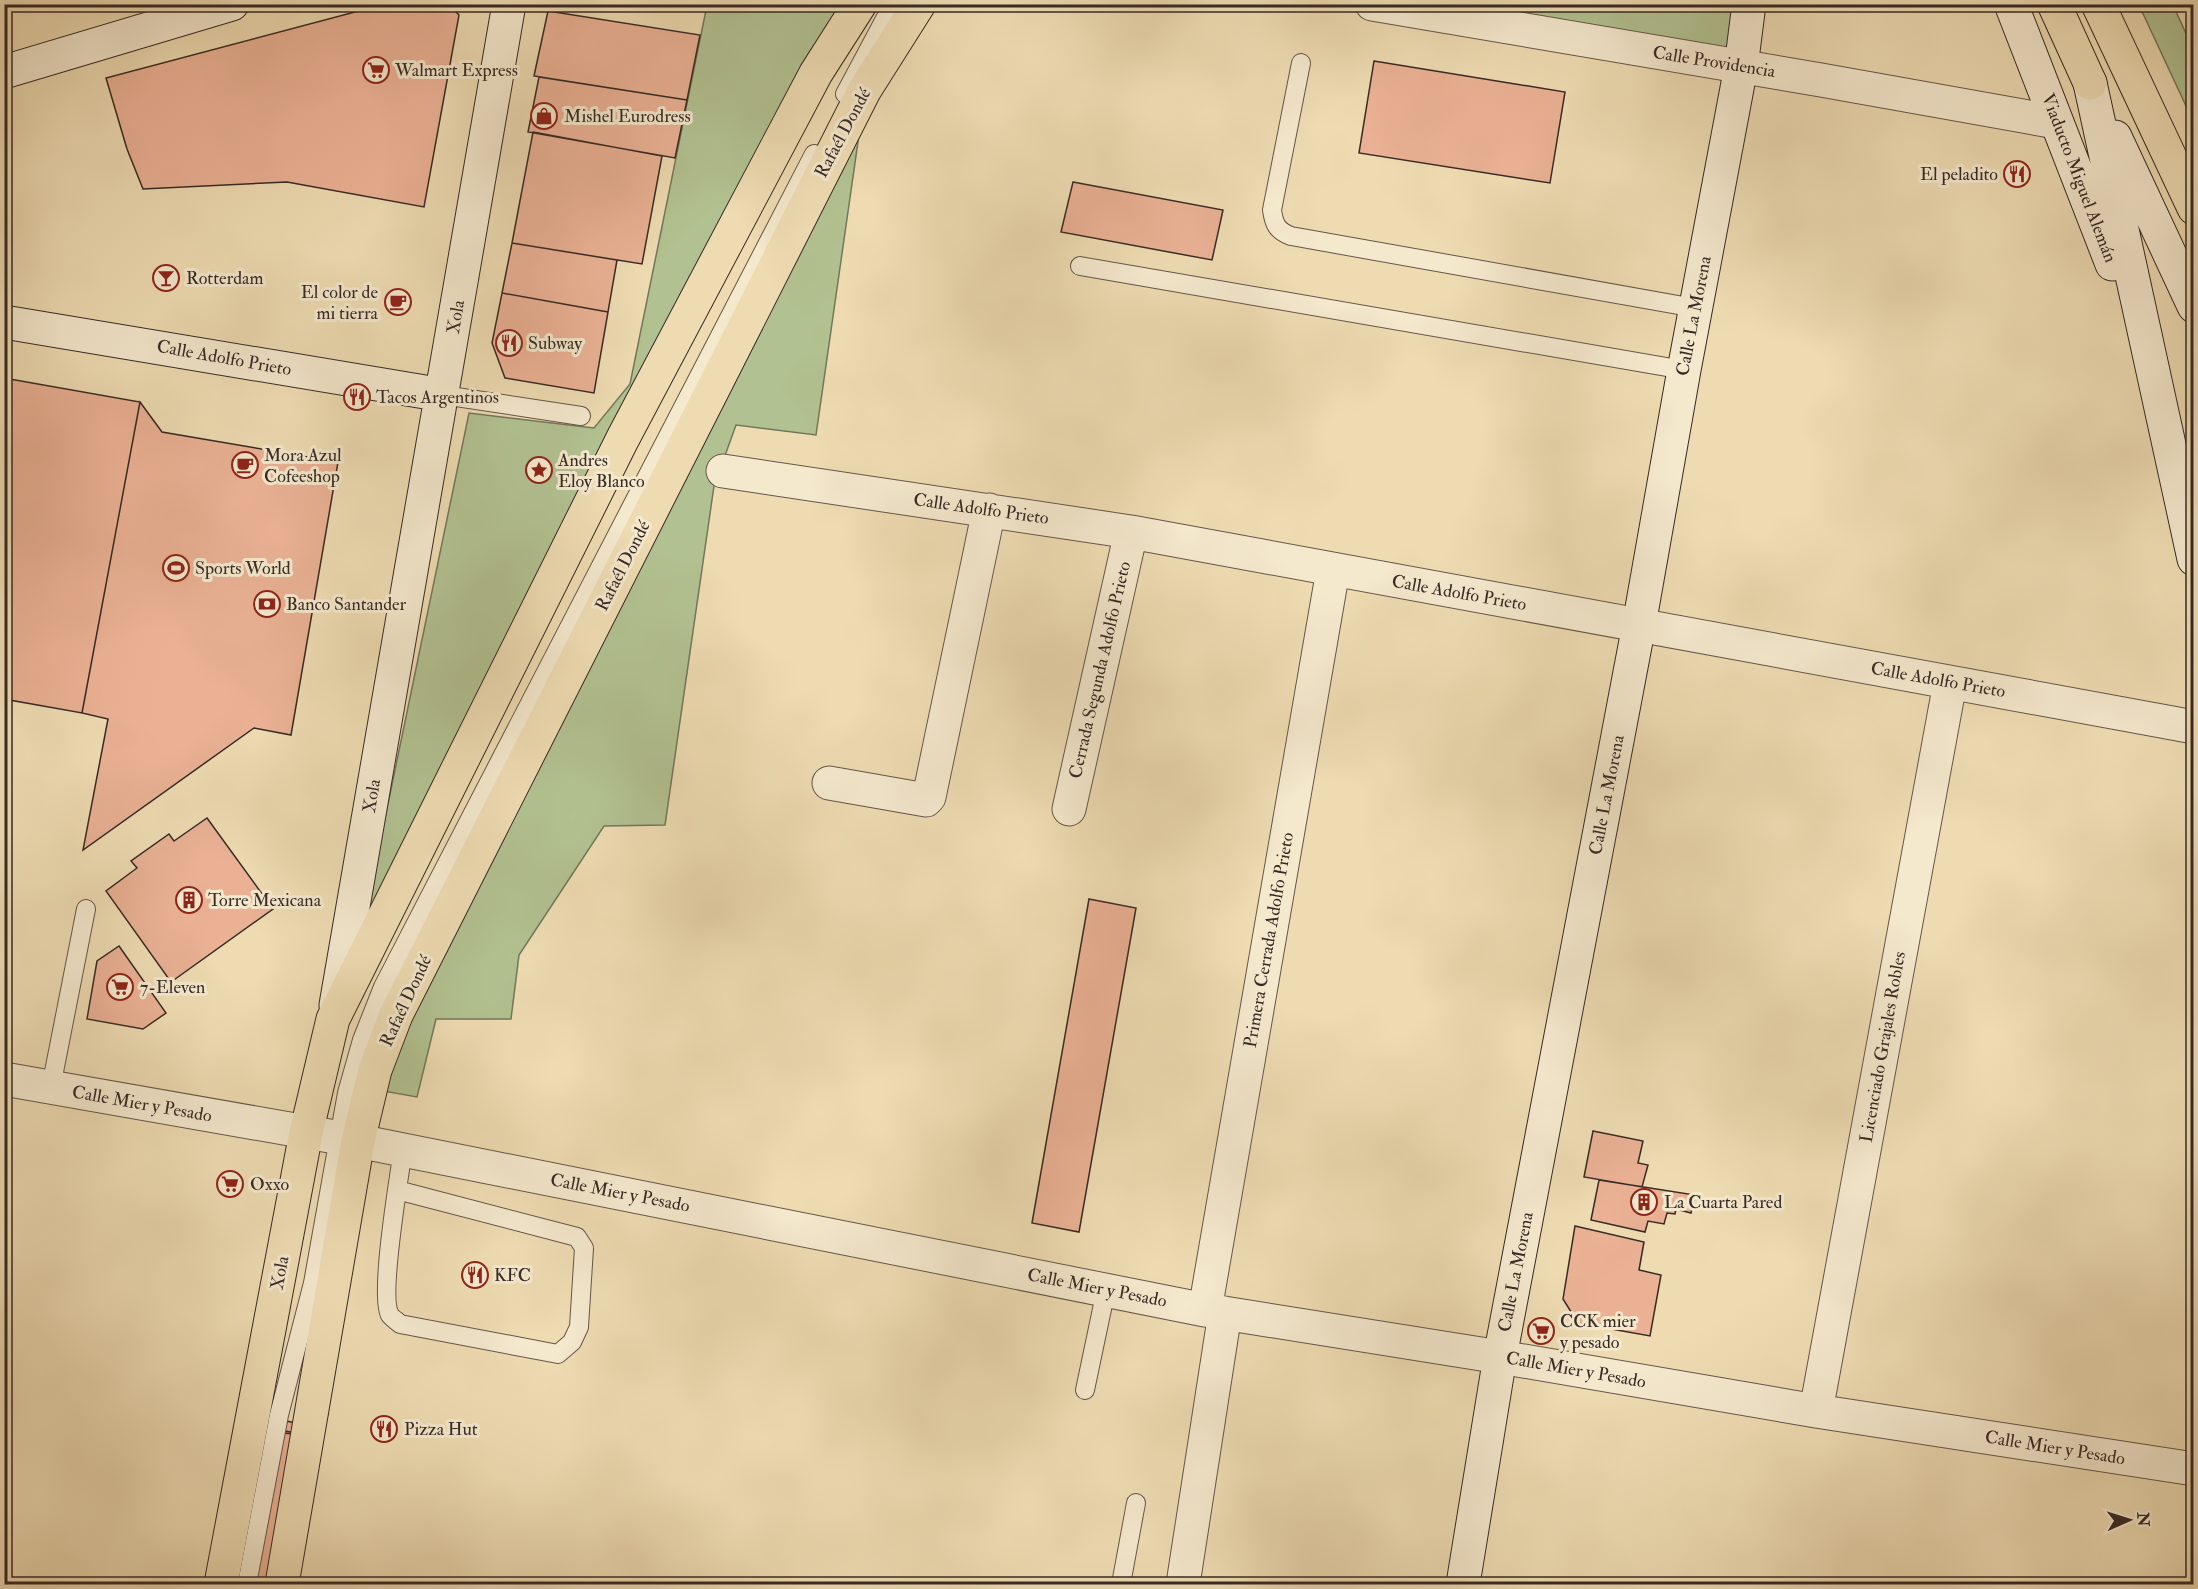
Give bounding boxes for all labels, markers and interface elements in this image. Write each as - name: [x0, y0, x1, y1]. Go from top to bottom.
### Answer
- street label: Calle Providencia: [1651, 41, 1778, 83]
- supermarket icon: Walmart Express: [361, 55, 391, 85]
- place label: Walmart Express: [394, 59, 518, 82]
- street label: Rafaél Dondé: [810, 84, 876, 182]
- street label: Viaducto Miguel Alemán: [2036, 90, 2122, 266]
- shop icon: Mishel Eurodress: [529, 101, 559, 131]
- place label: Mishel Eurodress: [564, 105, 691, 128]
- restaurant icon: El peladito: [2002, 159, 2032, 189]
- place label: El peladito: [1920, 163, 1998, 186]
- street label: Calle La Morena: [1671, 253, 1717, 378]
- bar icon: Rotterdam: [151, 263, 181, 293]
- place label: Rotterdam: [186, 267, 263, 290]
- place label: El color de mi tierra: [301, 281, 379, 325]
- cafe icon: El color de mi tierra: [383, 287, 413, 317]
- street label: Xola: [442, 298, 470, 336]
- restaurant icon: Subway: [494, 328, 524, 358]
- place label: Subway: [528, 332, 583, 355]
- street label: Calle Adolfo Prieto: [155, 335, 293, 381]
- restaurant icon: Tacos Argentinos: [342, 382, 372, 412]
- place label: Tacos Argentinos: [376, 386, 499, 409]
- place label: Mora Azul Cofeeshop: [264, 444, 342, 488]
- place label: Andres Eloy Blanco: [557, 449, 645, 493]
- cafe icon: Mora Azul Cofeeshop: [230, 450, 260, 480]
- place icon: Andres Eloy Blanco: [524, 455, 554, 485]
- street label: Calle Adolfo Prieto: [912, 488, 1050, 530]
- street label: Rafaél Dondé: [590, 517, 656, 615]
- sports icon: Sports World: [161, 553, 191, 583]
- place label: Sports World: [195, 557, 291, 580]
- street label: Cerrada Segunda Adolfo Prieto: [1064, 559, 1136, 781]
- street label: Calle Adolfo Prieto: [1390, 570, 1528, 616]
- bank icon: Banco Santander: [252, 589, 282, 619]
- place label: Banco Santander: [286, 593, 407, 616]
- street label: Calle Adolfo Prieto: [1869, 657, 2007, 703]
- street label: Calle La Morena: [1584, 732, 1630, 857]
- street label: Xola: [358, 777, 386, 815]
- street label: Primera Cerrada Adolfo Prieto: [1239, 830, 1299, 1049]
- building icon: Torre Mexicana: [174, 885, 204, 915]
- place label: Torre Mexicana: [208, 889, 322, 912]
- street label: Licenciado Grajales Robles: [1855, 950, 1911, 1144]
- street label: Rafaél Dondé: [375, 951, 437, 1050]
- supermarket icon: 7-Eleven: [105, 972, 135, 1002]
- place label: 7-Eleven: [140, 976, 205, 999]
- street label: Calle Mier y Pesado: [70, 1080, 214, 1128]
- street label: Calle Mier y Pesado: [548, 1168, 692, 1218]
- supermarket icon: Oxxo: [215, 1169, 245, 1199]
- place label: Oxxo: [250, 1173, 289, 1196]
- building icon: La Cuarta Pared: [1629, 1187, 1659, 1217]
- place label: La Cuarta Pared: [1664, 1191, 1782, 1214]
- street label: Calle La Morena: [1493, 1209, 1539, 1334]
- street label: Xola: [265, 1253, 295, 1292]
- restaurant icon: KFC: [460, 1260, 490, 1290]
- street label: Calle Mier y Pesado: [1025, 1263, 1169, 1313]
- place label: KFC: [494, 1264, 531, 1287]
- place label: CCK mier y pesado: [1560, 1310, 1636, 1354]
- supermarket icon: CCK mier y pesado: [1526, 1316, 1556, 1346]
- street label: Calle Mier y Pesado: [1504, 1346, 1648, 1394]
- restaurant icon: Pizza Hut: [369, 1414, 399, 1444]
- place label: Pizza Hut: [404, 1418, 478, 1441]
- street label: Calle Mier y Pesado: [1983, 1426, 2127, 1470]
- north arrow: [2099, 1490, 2159, 1550]
- text: N: [2133, 1511, 2153, 1528]

